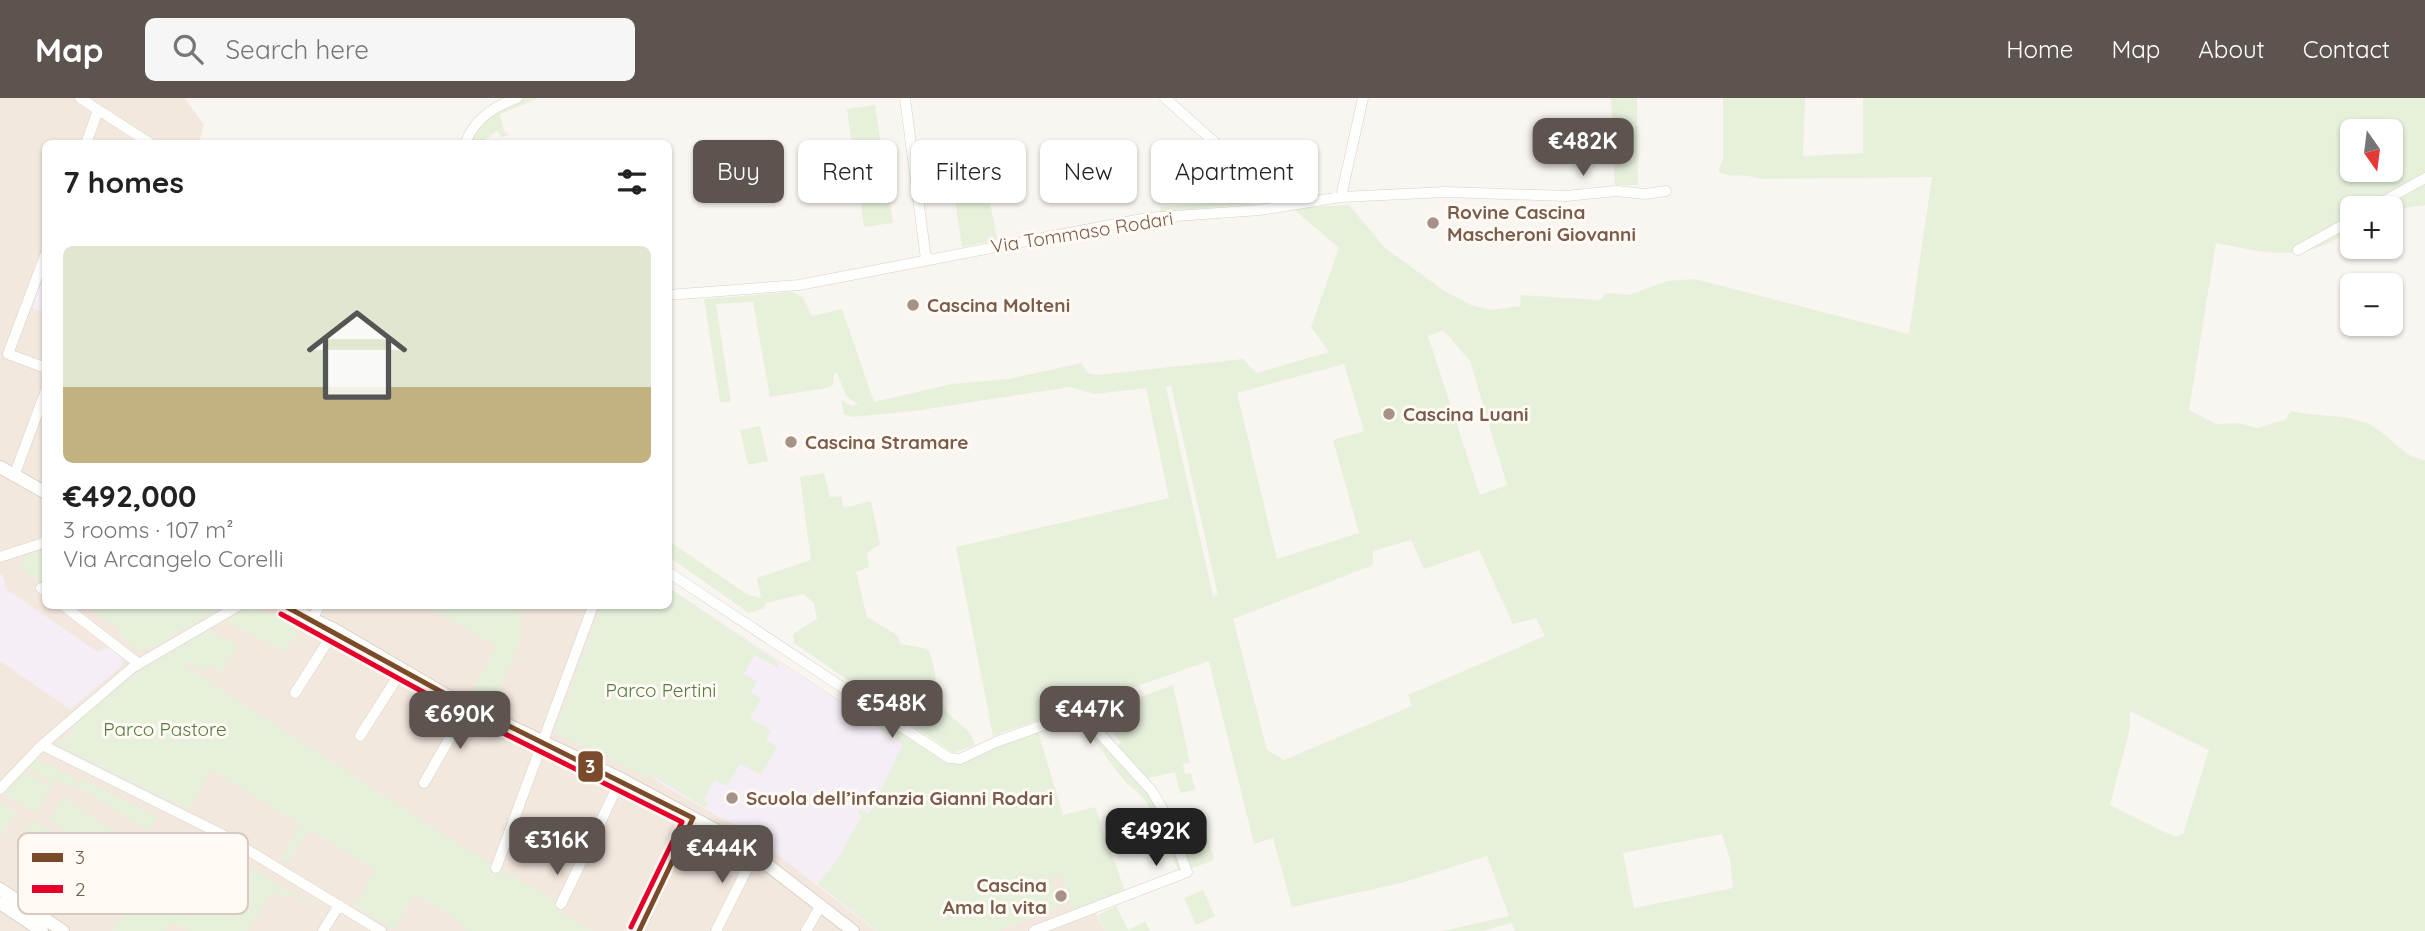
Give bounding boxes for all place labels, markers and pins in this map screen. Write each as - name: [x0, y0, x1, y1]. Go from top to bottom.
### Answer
- pin: €482K: [1534, 118, 1632, 178]
- place label: Rovine Cascina Mascheroni Giovanni: [1447, 200, 1636, 246]
- marker: Rovine Cascina Mascheroni Giovanni: [1425, 215, 1441, 231]
- place label: Cascina Molteni: [927, 293, 1070, 317]
- marker: Cascina Molteni: [905, 297, 921, 313]
- place label: Cascina Luani: [1403, 402, 1529, 426]
- marker: Cascina Luani: [1381, 406, 1397, 422]
- place label: Cascina Stramare: [805, 430, 969, 454]
- marker: Cascina Stramare: [783, 434, 799, 450]
- pin: €548K: [843, 680, 941, 740]
- pin: €447K: [1041, 686, 1139, 746]
- pin: €690K: [411, 692, 509, 751]
- place label: Scuola dell’infanzia Gianni Rodari: [746, 786, 1053, 810]
- marker: Scuola dell’infanzia Gianni Rodari: [724, 790, 740, 806]
- pin: €492K: [1107, 808, 1205, 868]
- pin: €316K: [508, 818, 606, 877]
- pin: €444K: [673, 826, 771, 885]
- place label: Cascina Ama la vita: [943, 873, 1047, 919]
- marker: Cascina Ama la vita: [1053, 888, 1069, 904]

